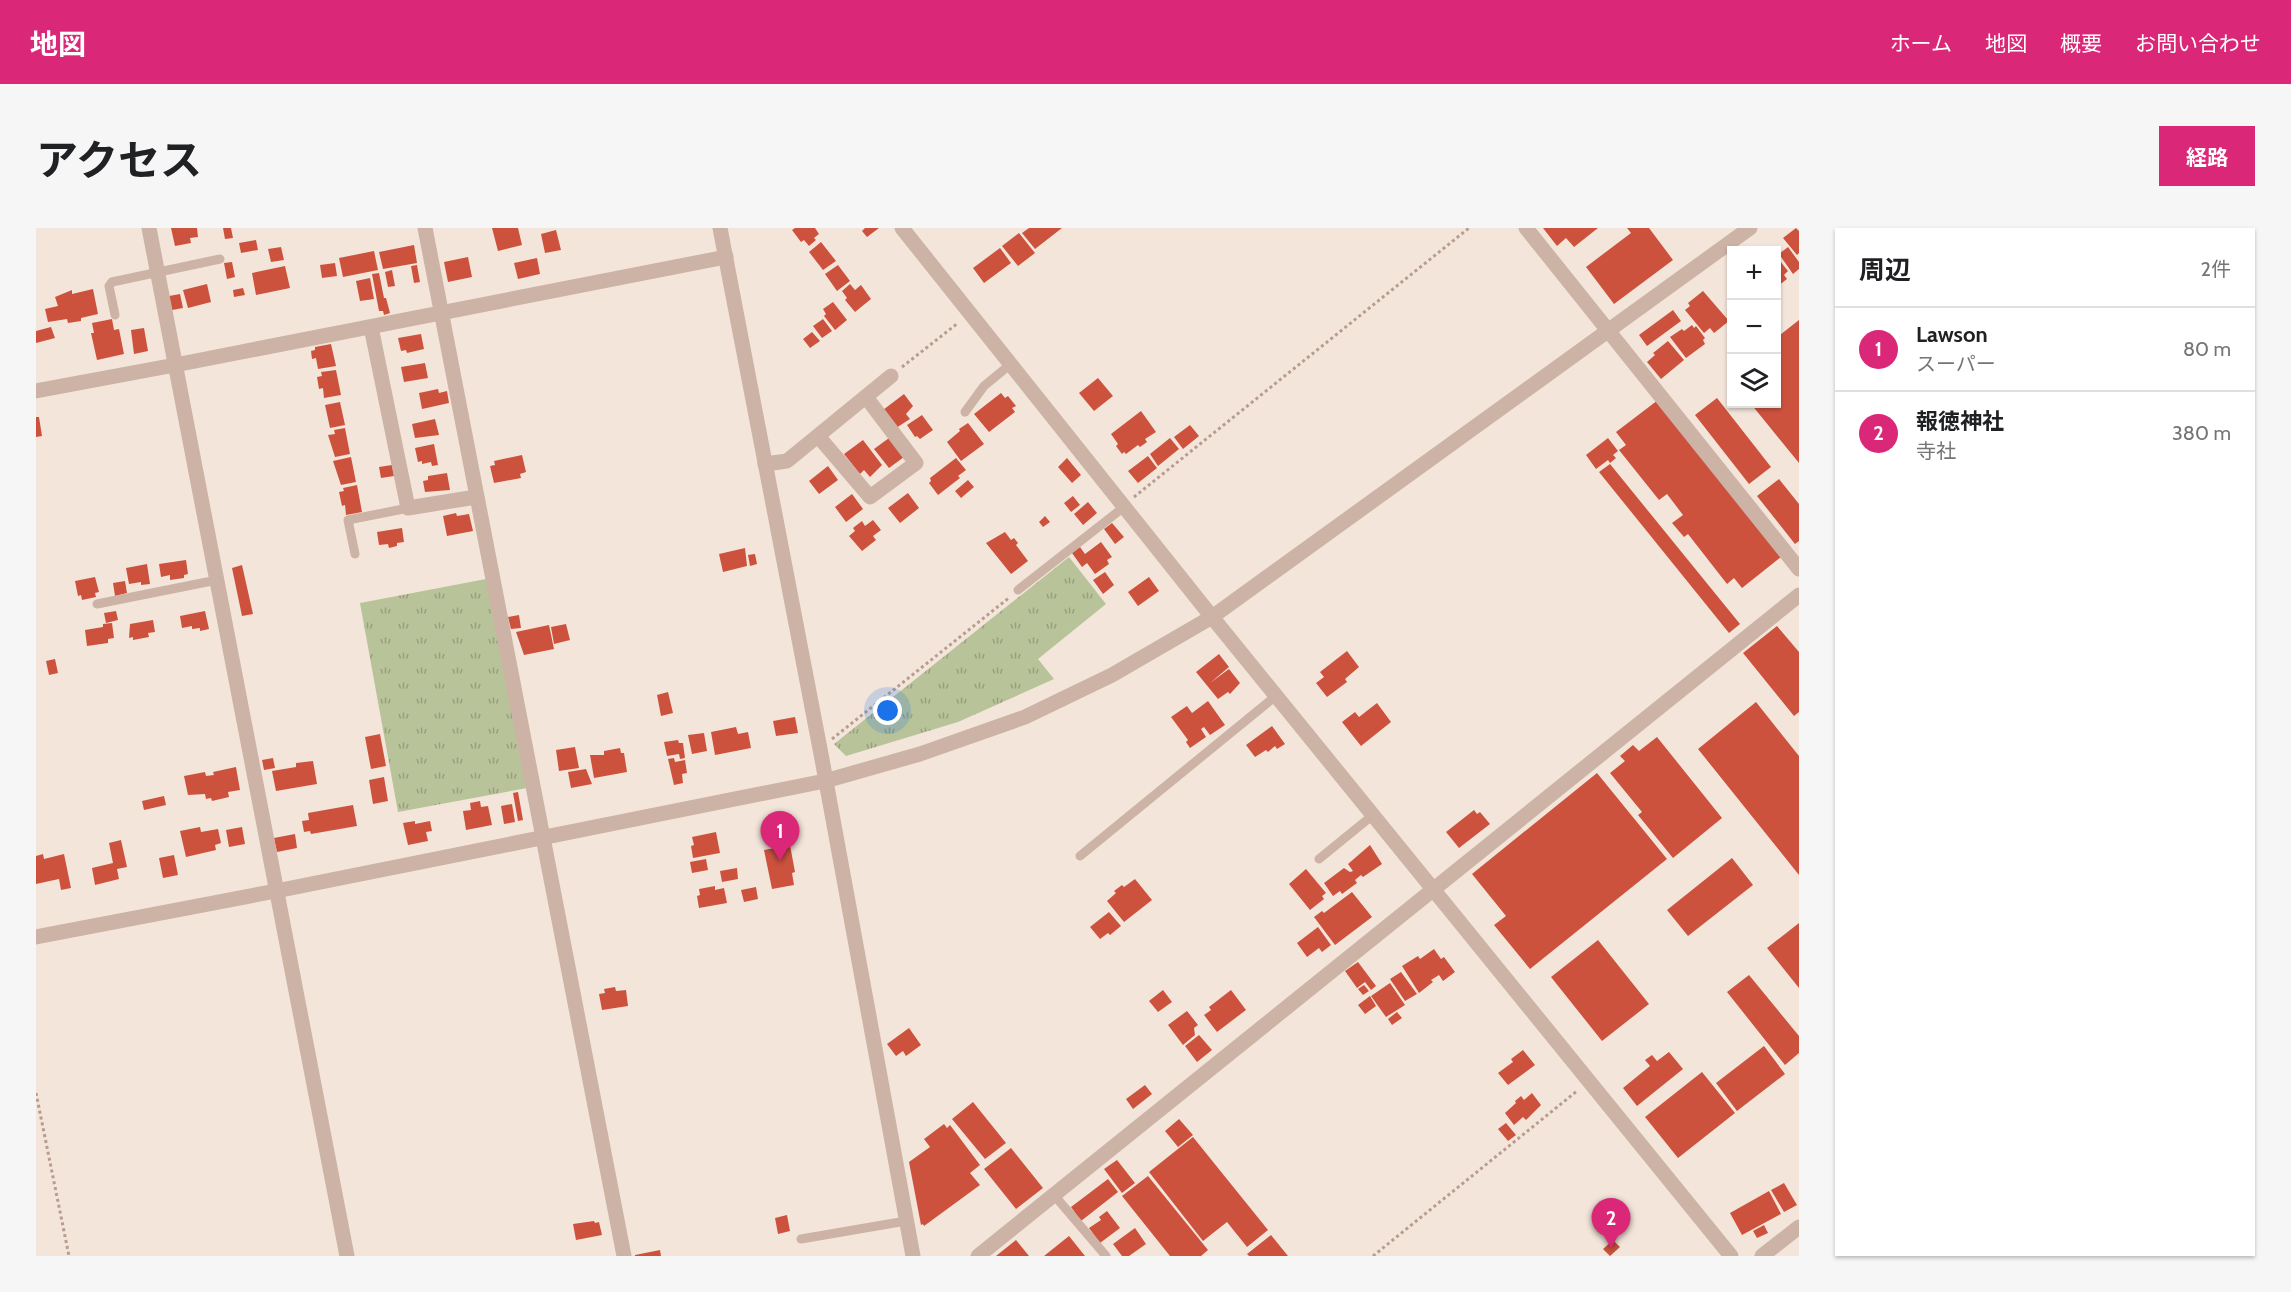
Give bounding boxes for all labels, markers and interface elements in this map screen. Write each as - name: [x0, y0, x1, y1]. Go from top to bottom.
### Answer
- text: 地図: [30, 27, 86, 61]
- text: ホーム: [1890, 31, 1952, 56]
- text: 地図: [1985, 31, 2027, 56]
- text: 概要: [2060, 31, 2102, 56]
- text: お問い合わせ: [2135, 31, 2261, 56]
- button: 経路: [2159, 126, 2255, 186]
- text: アクセス: [36, 134, 202, 186]
- map controls: [1727, 246, 1781, 408]
- button: +: [1727, 246, 1781, 300]
- text: 周辺: [1859, 254, 1911, 286]
- text: 2件: [2201, 257, 2231, 281]
- button: −: [1727, 300, 1781, 354]
- text: Lawson: [1916, 321, 1988, 348]
- text: 1: [1875, 337, 1882, 361]
- text: 80 m: [2183, 337, 2231, 361]
- text: スーパー: [1916, 352, 1996, 376]
- button: layers: [1727, 354, 1781, 408]
- text: 報徳神社: [1916, 408, 2004, 435]
- text: 2: [1873, 421, 1884, 445]
- text: 380 m: [2172, 421, 2231, 445]
- text: 寺社: [1916, 439, 1956, 463]
- your location: [873, 696, 902, 725]
- pin: 1: [760, 812, 800, 861]
- pin: 2: [1592, 1198, 1630, 1248]

